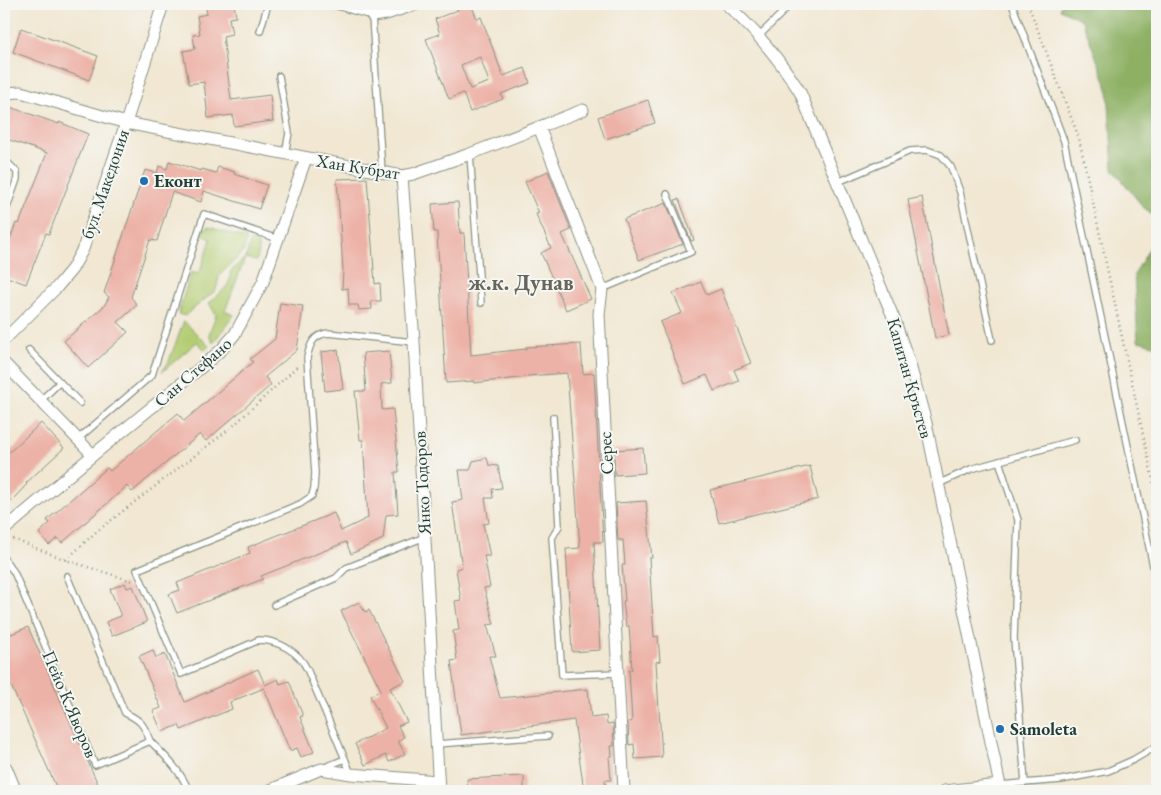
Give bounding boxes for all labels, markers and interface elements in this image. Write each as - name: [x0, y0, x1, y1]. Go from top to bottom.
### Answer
- street label: бул. Македония: [75, 126, 134, 242]
- street label: Хан Кубрат: [314, 148, 402, 185]
- place label: Еконт: [154, 169, 202, 192]
- marker: Еконт: [138, 175, 150, 187]
- district label: ж.к. Дунав: [468, 268, 574, 297]
- street label: Капитан Кръстев: [882, 315, 939, 441]
- street label: Сан Стефано: [149, 332, 236, 412]
- street label: Янко Тодоров: [407, 430, 436, 536]
- street label: Серес: [593, 431, 618, 475]
- street label: Пейо К.Яворов: [38, 647, 104, 761]
- place label: Samoleta: [1010, 717, 1077, 740]
- marker: Samoleta: [994, 723, 1006, 735]

